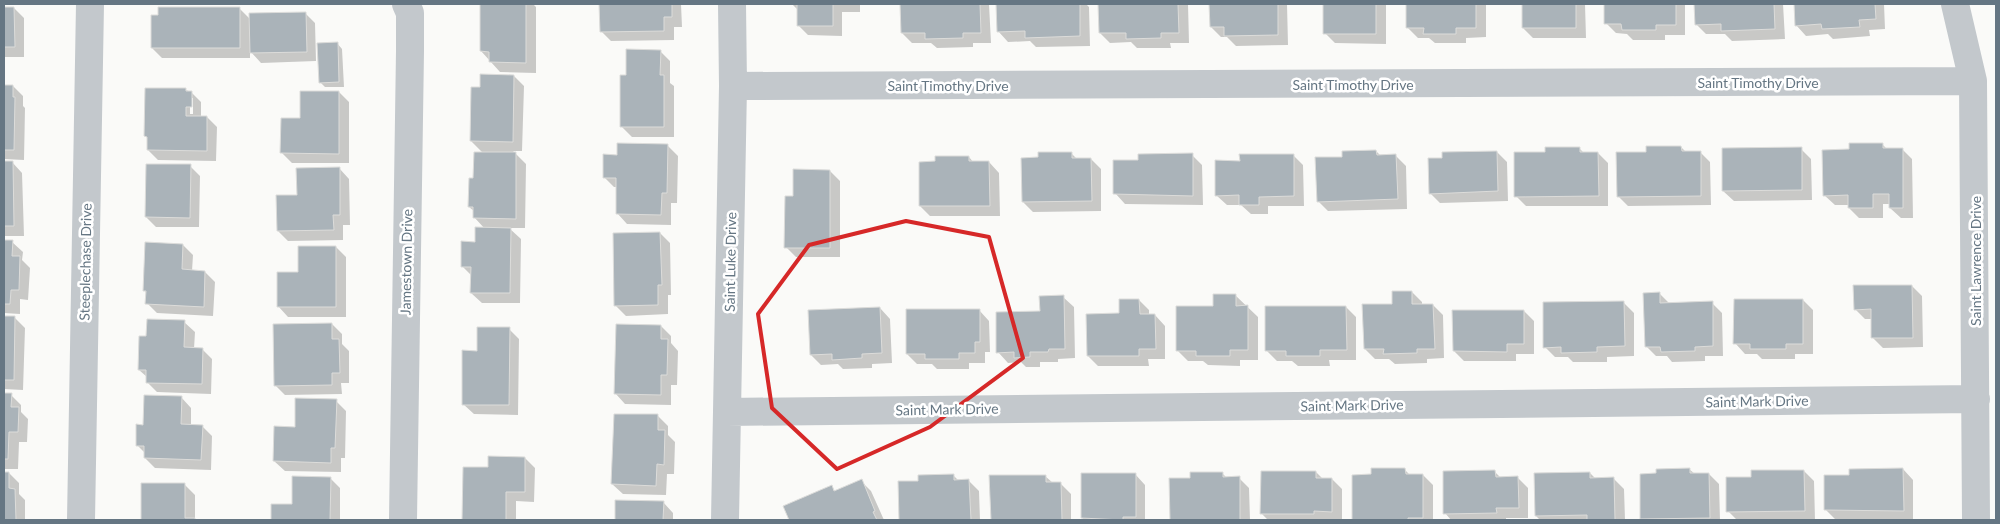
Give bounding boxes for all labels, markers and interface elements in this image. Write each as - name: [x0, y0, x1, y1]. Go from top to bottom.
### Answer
- street label: Saint Timothy Drive: [1697, 74, 1819, 91]
- street label: Saint Timothy Drive: [1292, 76, 1414, 93]
- street label: Saint Timothy Drive: [887, 77, 1009, 94]
- street label: Saint Lawrence Drive: [1967, 196, 1984, 326]
- street label: Steeplechase Drive: [75, 203, 95, 321]
- street label: Jamestown Drive: [397, 209, 415, 315]
- street label: Saint Luke Drive: [721, 212, 739, 312]
- street label: Saint Mark Drive: [1705, 392, 1809, 410]
- street label: Saint Mark Drive: [1300, 396, 1404, 414]
- street label: Saint Mark Drive: [895, 400, 999, 418]

